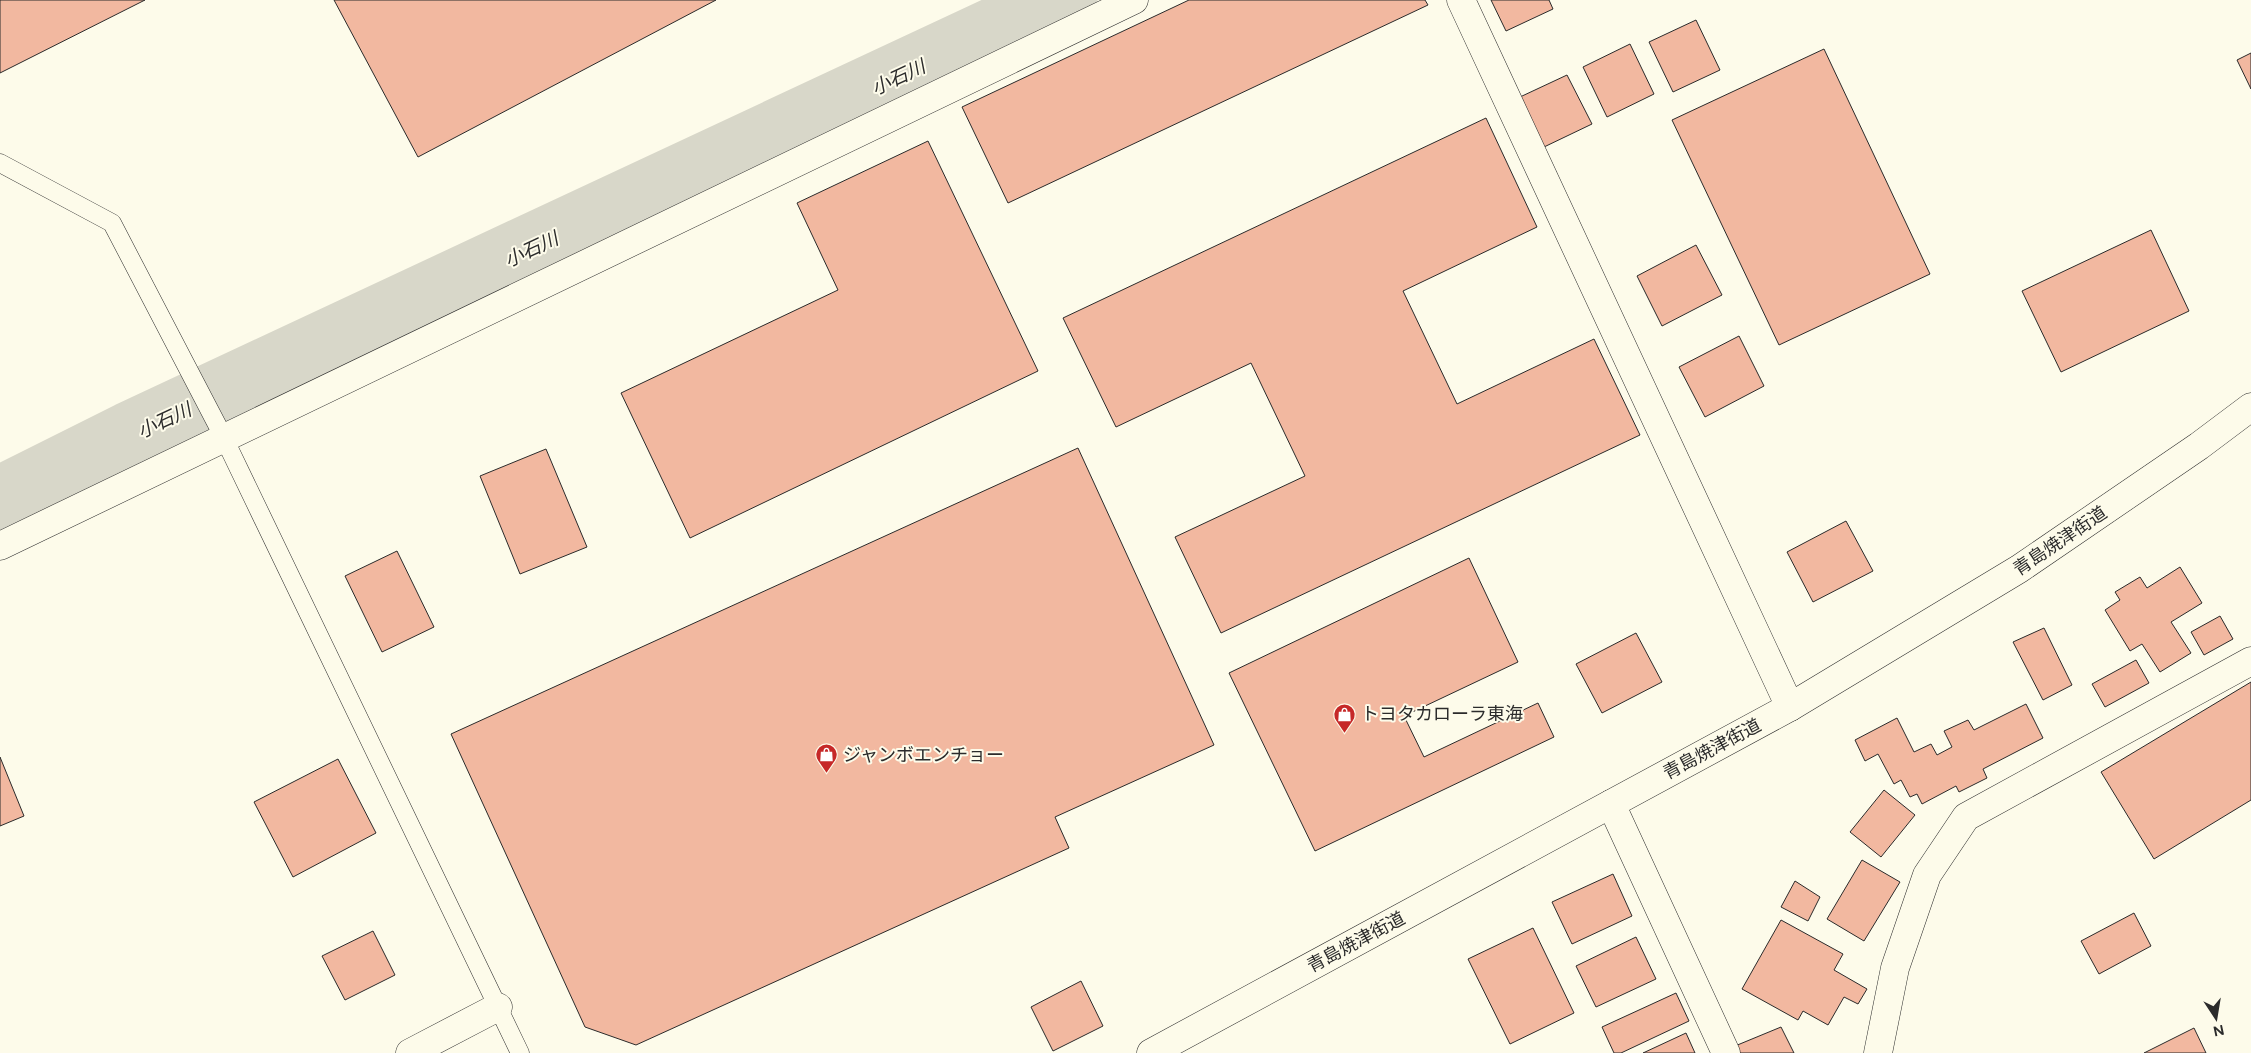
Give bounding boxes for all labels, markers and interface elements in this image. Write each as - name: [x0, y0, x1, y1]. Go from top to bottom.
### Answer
- water label: 小石川: [868, 54, 931, 100]
- water label: 小石川: [501, 226, 564, 272]
- water label: 小石川: [134, 397, 197, 443]
- street label: 青島焼津街道: [2009, 502, 2111, 580]
- shop icon: トヨタカローラ東海: [1333, 702, 1357, 733]
- place label: トヨタカローラ東海: [1361, 703, 1523, 725]
- street label: 青島焼津街道: [1659, 714, 1765, 784]
- shop icon: ジャンボエンチョー: [815, 743, 839, 774]
- place label: ジャンボエンチョー: [843, 744, 1004, 766]
- street label: 青島焼津街道: [1303, 907, 1409, 977]
- north arrow: [2191, 993, 2241, 1043]
- text: N: [2212, 1021, 2226, 1040]

